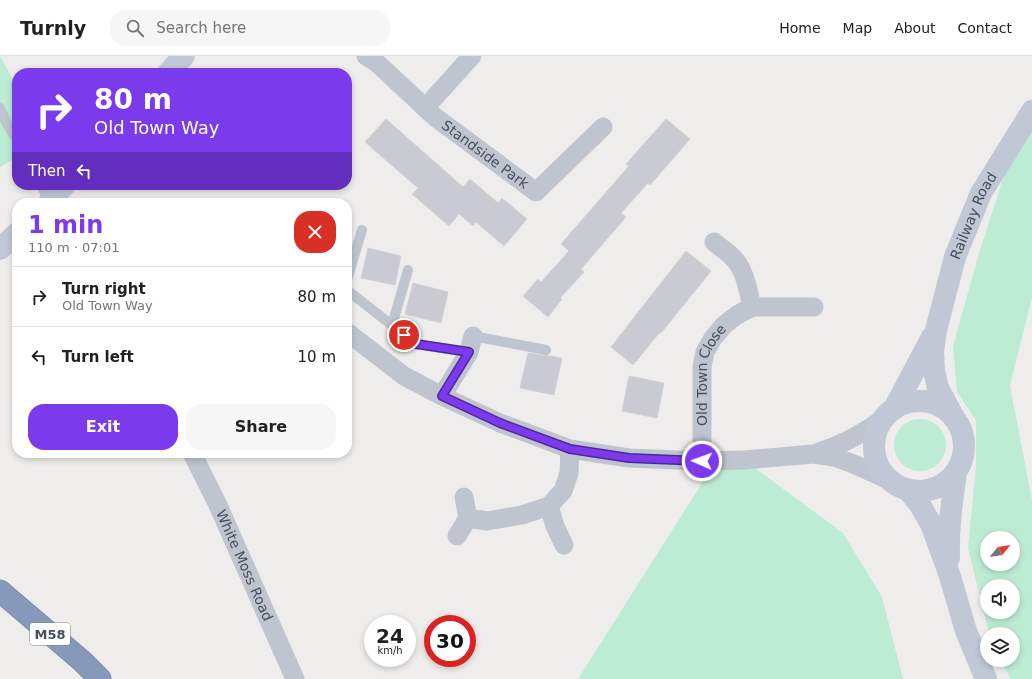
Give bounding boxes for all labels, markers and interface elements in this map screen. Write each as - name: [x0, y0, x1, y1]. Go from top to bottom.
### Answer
- search box: [110, 10, 390, 46]
- text: Turnly: [20, 17, 86, 39]
- icon: search: [124, 17, 146, 39]
- text: Search here: [156, 19, 246, 37]
- text: Home: [779, 20, 821, 36]
- text: Map: [843, 20, 872, 36]
- text: About: [894, 20, 936, 36]
- text: Contact: [958, 20, 1012, 36]
- text: 80 m: [94, 83, 172, 116]
- icon: right: [28, 84, 80, 136]
- text: Old Town Way: [94, 117, 219, 138]
- street label: Standside Park: [439, 117, 533, 192]
- icon: left: [73, 160, 95, 182]
- text: Then: [28, 162, 65, 180]
- street label: Railway Road: [947, 169, 1000, 262]
- text: 1 min: [28, 211, 103, 239]
- button: close: [294, 211, 336, 253]
- text: 110 m · 07:01: [28, 240, 119, 255]
- text: Turn right: [62, 280, 146, 298]
- icon: right: [28, 286, 50, 308]
- text: 80 m: [298, 288, 336, 306]
- text: Old Town Way: [62, 298, 153, 313]
- pin: [387, 318, 421, 352]
- street label: Old Town Close: [694, 321, 729, 426]
- icon: arrive: [393, 324, 415, 346]
- icon: left: [28, 346, 50, 368]
- text: Turn left: [62, 348, 134, 366]
- text: 10 m: [298, 348, 336, 366]
- button: Exit: [28, 404, 178, 450]
- button: Share: [186, 404, 336, 450]
- position arrow: [681, 440, 723, 482]
- street label: White Moss Road: [213, 507, 276, 623]
- north arrow: [980, 531, 1020, 571]
- map controls: [980, 531, 1020, 667]
- button: sound: [980, 579, 1020, 619]
- speed limit sign: 30: [424, 615, 476, 667]
- road number: M58: [30, 623, 70, 645]
- text: 24: [376, 624, 404, 648]
- button: layers: [980, 627, 1020, 667]
- text: km/h: [377, 645, 403, 656]

